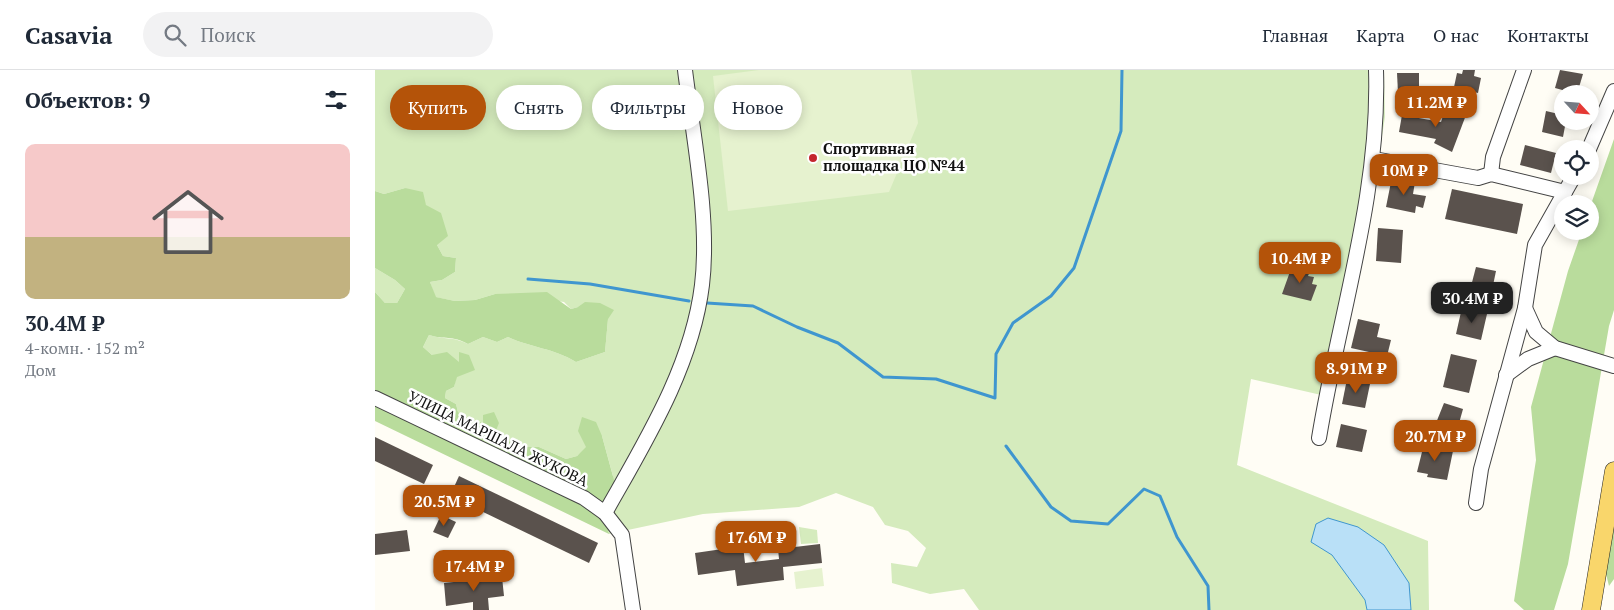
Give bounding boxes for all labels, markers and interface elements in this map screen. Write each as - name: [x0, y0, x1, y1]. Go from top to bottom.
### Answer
- search box: [143, 12, 493, 57]
- text: Casavia: [25, 19, 113, 51]
- icon: search: [161, 21, 189, 49]
- text: Поиск: [201, 22, 255, 47]
- text: Главная: [1262, 23, 1328, 47]
- text: Карта: [1356, 23, 1405, 47]
- text: О нас: [1433, 23, 1479, 47]
- text: Контакты: [1507, 23, 1589, 47]
- chip: Купить: [390, 85, 486, 130]
- chip: Снять: [496, 85, 582, 130]
- chip: Фильтры: [592, 85, 704, 130]
- chip: Новое: [714, 85, 802, 130]
- pin: 11.2M ₽: [1390, 85, 1482, 128]
- north arrow: [1554, 85, 1599, 130]
- map controls: [1554, 85, 1599, 240]
- text: Объектов: 9: [25, 86, 150, 114]
- icon: filters: [322, 86, 350, 114]
- text: 11.2M ₽: [1406, 91, 1466, 113]
- place label: Спортивная площадка ЦО №44: [823, 138, 965, 175]
- button: locate: [1554, 140, 1599, 185]
- marker: Спортивная площадка ЦО №44: [807, 152, 819, 164]
- pin: 10M ₽: [1369, 154, 1439, 196]
- text: 10M ₽: [1381, 159, 1427, 181]
- icon: home: [143, 177, 233, 267]
- button: layers: [1554, 195, 1599, 240]
- pin: 10.4M ₽: [1254, 242, 1346, 284]
- text: 10.4M ₽: [1270, 247, 1330, 269]
- pin: 30.4M ₽: [1426, 282, 1518, 324]
- text: 30.4M ₽: [1442, 287, 1502, 309]
- text: 30.4M ₽: [25, 309, 104, 337]
- text: 4-комн. · 152 m²: [25, 337, 145, 359]
- pin: 8.91M ₽: [1310, 352, 1402, 394]
- text: 8.91M ₽: [1326, 357, 1386, 379]
- text: Дом: [25, 359, 56, 381]
- street label: УЛИЦА МАРШАЛА ЖУКОВА: [405, 386, 593, 491]
- pin: 20.7M ₽: [1389, 420, 1481, 462]
- text: 20.7M ₽: [1405, 425, 1465, 447]
- pin: 20.5M ₽: [398, 484, 490, 527]
- text: 20.5M ₽: [414, 490, 474, 512]
- pin: 17.6M ₽: [710, 520, 802, 563]
- text: 17.6M ₽: [726, 526, 786, 548]
- pin: 17.4M ₽: [428, 550, 520, 592]
- text: 17.4M ₽: [444, 555, 504, 577]

